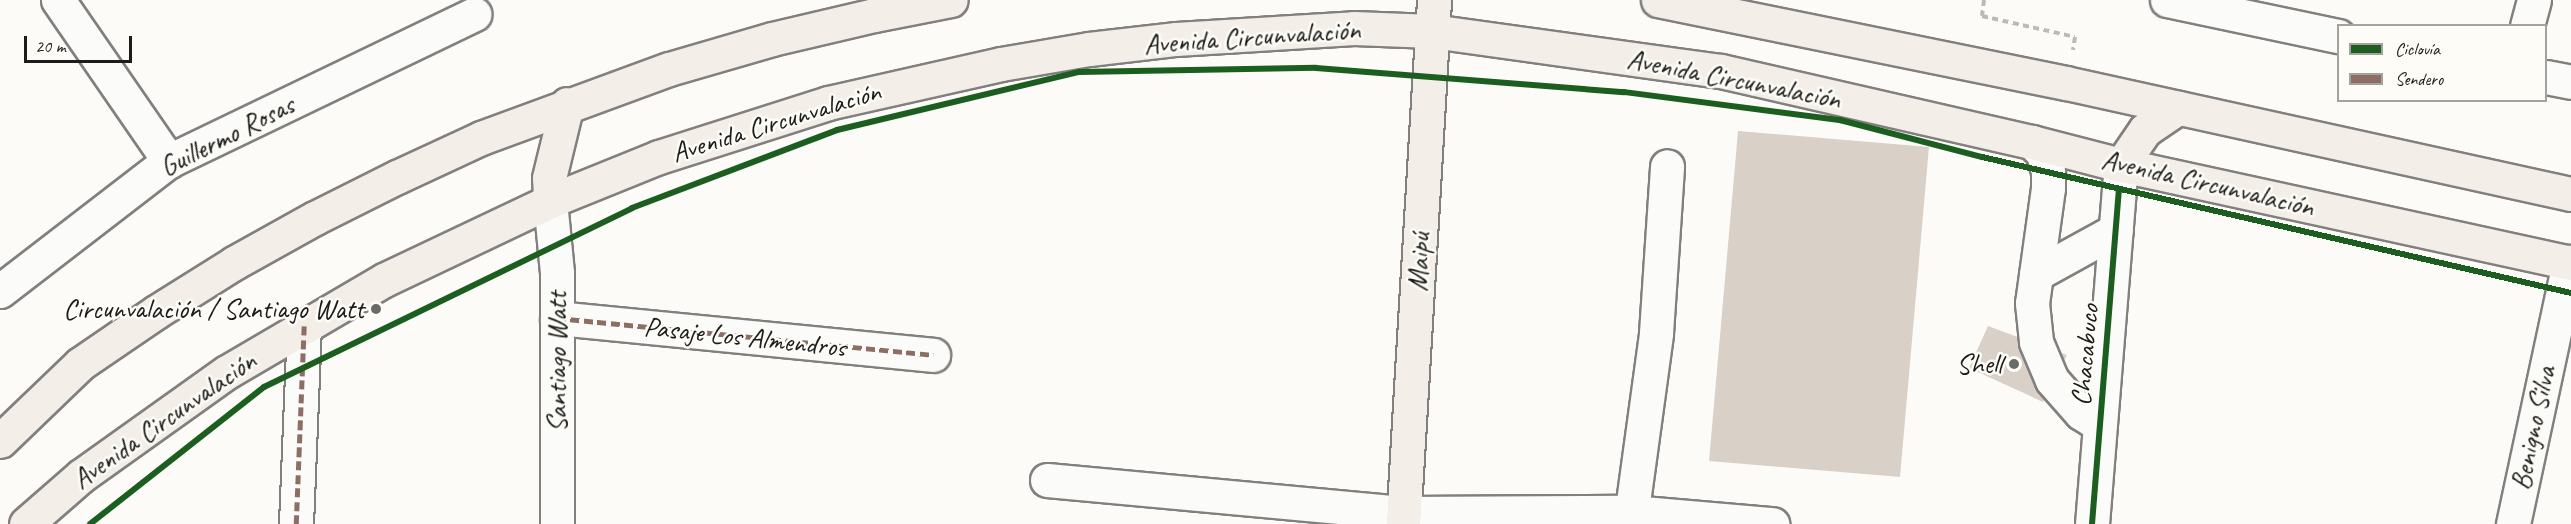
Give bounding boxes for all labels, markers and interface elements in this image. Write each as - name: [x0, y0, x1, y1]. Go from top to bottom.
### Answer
- street label: Avenida Circunvalación: [1143, 13, 1361, 61]
- scale bar: [27, 24, 135, 62]
- legend: [2337, 24, 2547, 102]
- text: 20 m: [35, 35, 66, 57]
- text: Ciclovía: [2395, 38, 2440, 60]
- street label: Avenida Circunvalación: [1624, 42, 1844, 116]
- text: Sendero: [2395, 68, 2443, 90]
- street label: Avenida Circunvalación: [668, 74, 884, 170]
- street label: Guillermo Rosas: [154, 88, 300, 184]
- street label: Avenida Circunvalación: [2099, 142, 2317, 224]
- street label: Maipú: [1401, 232, 1437, 292]
- street label: Santiago Watt: [540, 291, 574, 433]
- place label: Circunvalación / Santiago Watt: [62, 292, 364, 326]
- marker: Circunvalación / Santiago Watt: [369, 302, 383, 316]
- street label: Chacabuco: [2064, 303, 2106, 407]
- street label: Pasaje Los Almendros: [642, 310, 848, 364]
- street label: Avenida Circunvalación: [66, 344, 262, 496]
- place label: Shell: [1956, 347, 2002, 381]
- marker: Shell: [2007, 357, 2021, 371]
- street label: Benigno Silva: [2504, 363, 2562, 493]

